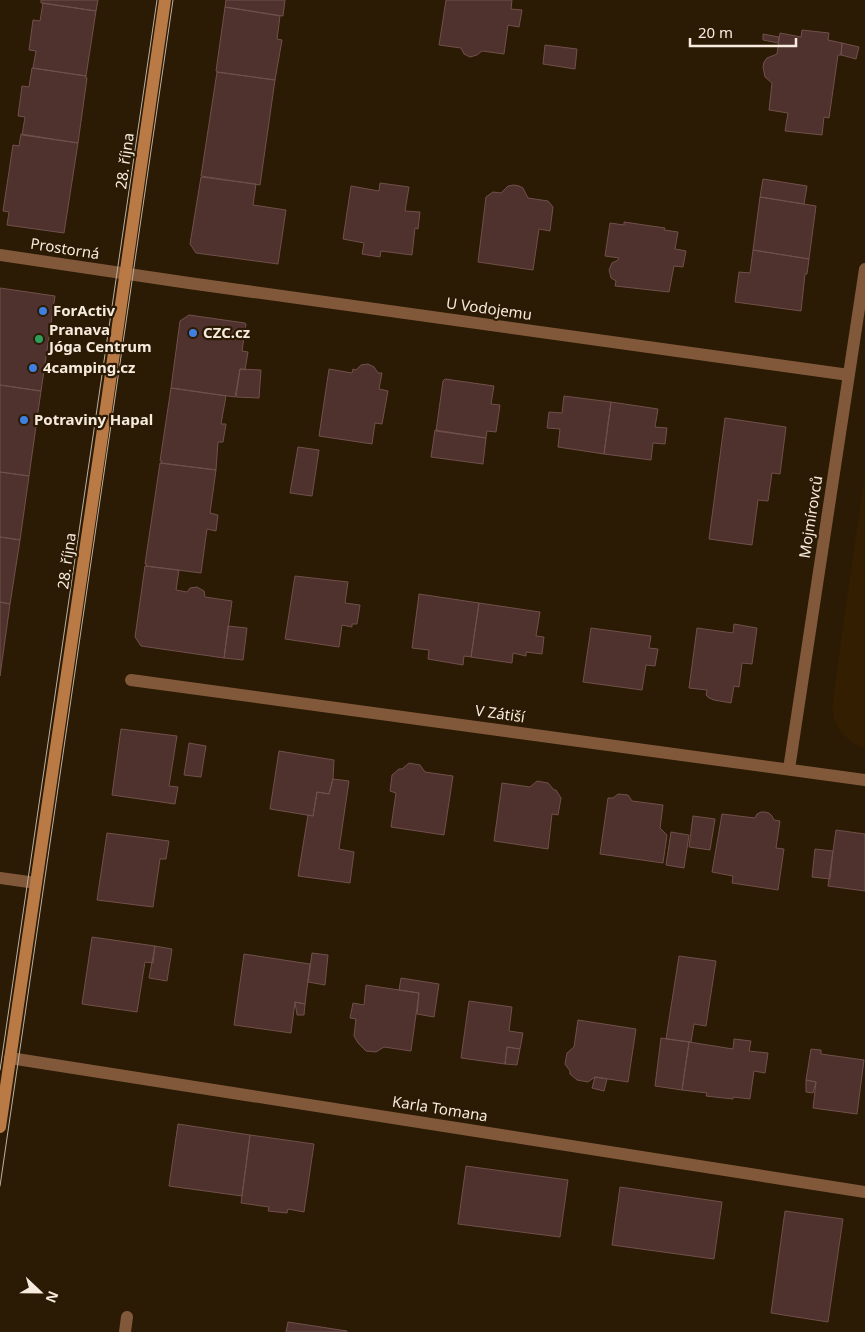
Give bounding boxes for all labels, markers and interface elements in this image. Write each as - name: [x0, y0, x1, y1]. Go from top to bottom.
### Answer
- scale bar: [690, 15, 796, 47]
- text: 20 m: [698, 22, 733, 42]
- street label: 28. října: [110, 131, 138, 190]
- street label: Prostorná: [29, 233, 101, 263]
- street label: U Vodojemu: [445, 292, 533, 324]
- place label: ForActiv: [53, 300, 115, 320]
- marker: ForActiv: [37, 305, 49, 317]
- place label: Pranava Jóga Centrum: [47, 319, 152, 356]
- place label: CZC.cz: [203, 322, 250, 342]
- marker: CZC.cz: [187, 327, 199, 339]
- marker: Pranava Jóga Centrum: [33, 333, 45, 345]
- place label: 4camping.cz: [43, 357, 135, 377]
- marker: 4camping.cz: [27, 362, 39, 374]
- place label: Potraviny Hapal: [34, 409, 153, 429]
- marker: Potraviny Hapal: [18, 414, 30, 426]
- street label: Mojmírovců: [794, 474, 826, 560]
- street label: 28. října: [52, 531, 80, 590]
- street label: V Zátiší: [474, 700, 528, 727]
- street label: Karla Tomana: [391, 1091, 489, 1125]
- north arrow: [15, 1267, 65, 1317]
- text: N: [42, 1288, 63, 1306]

